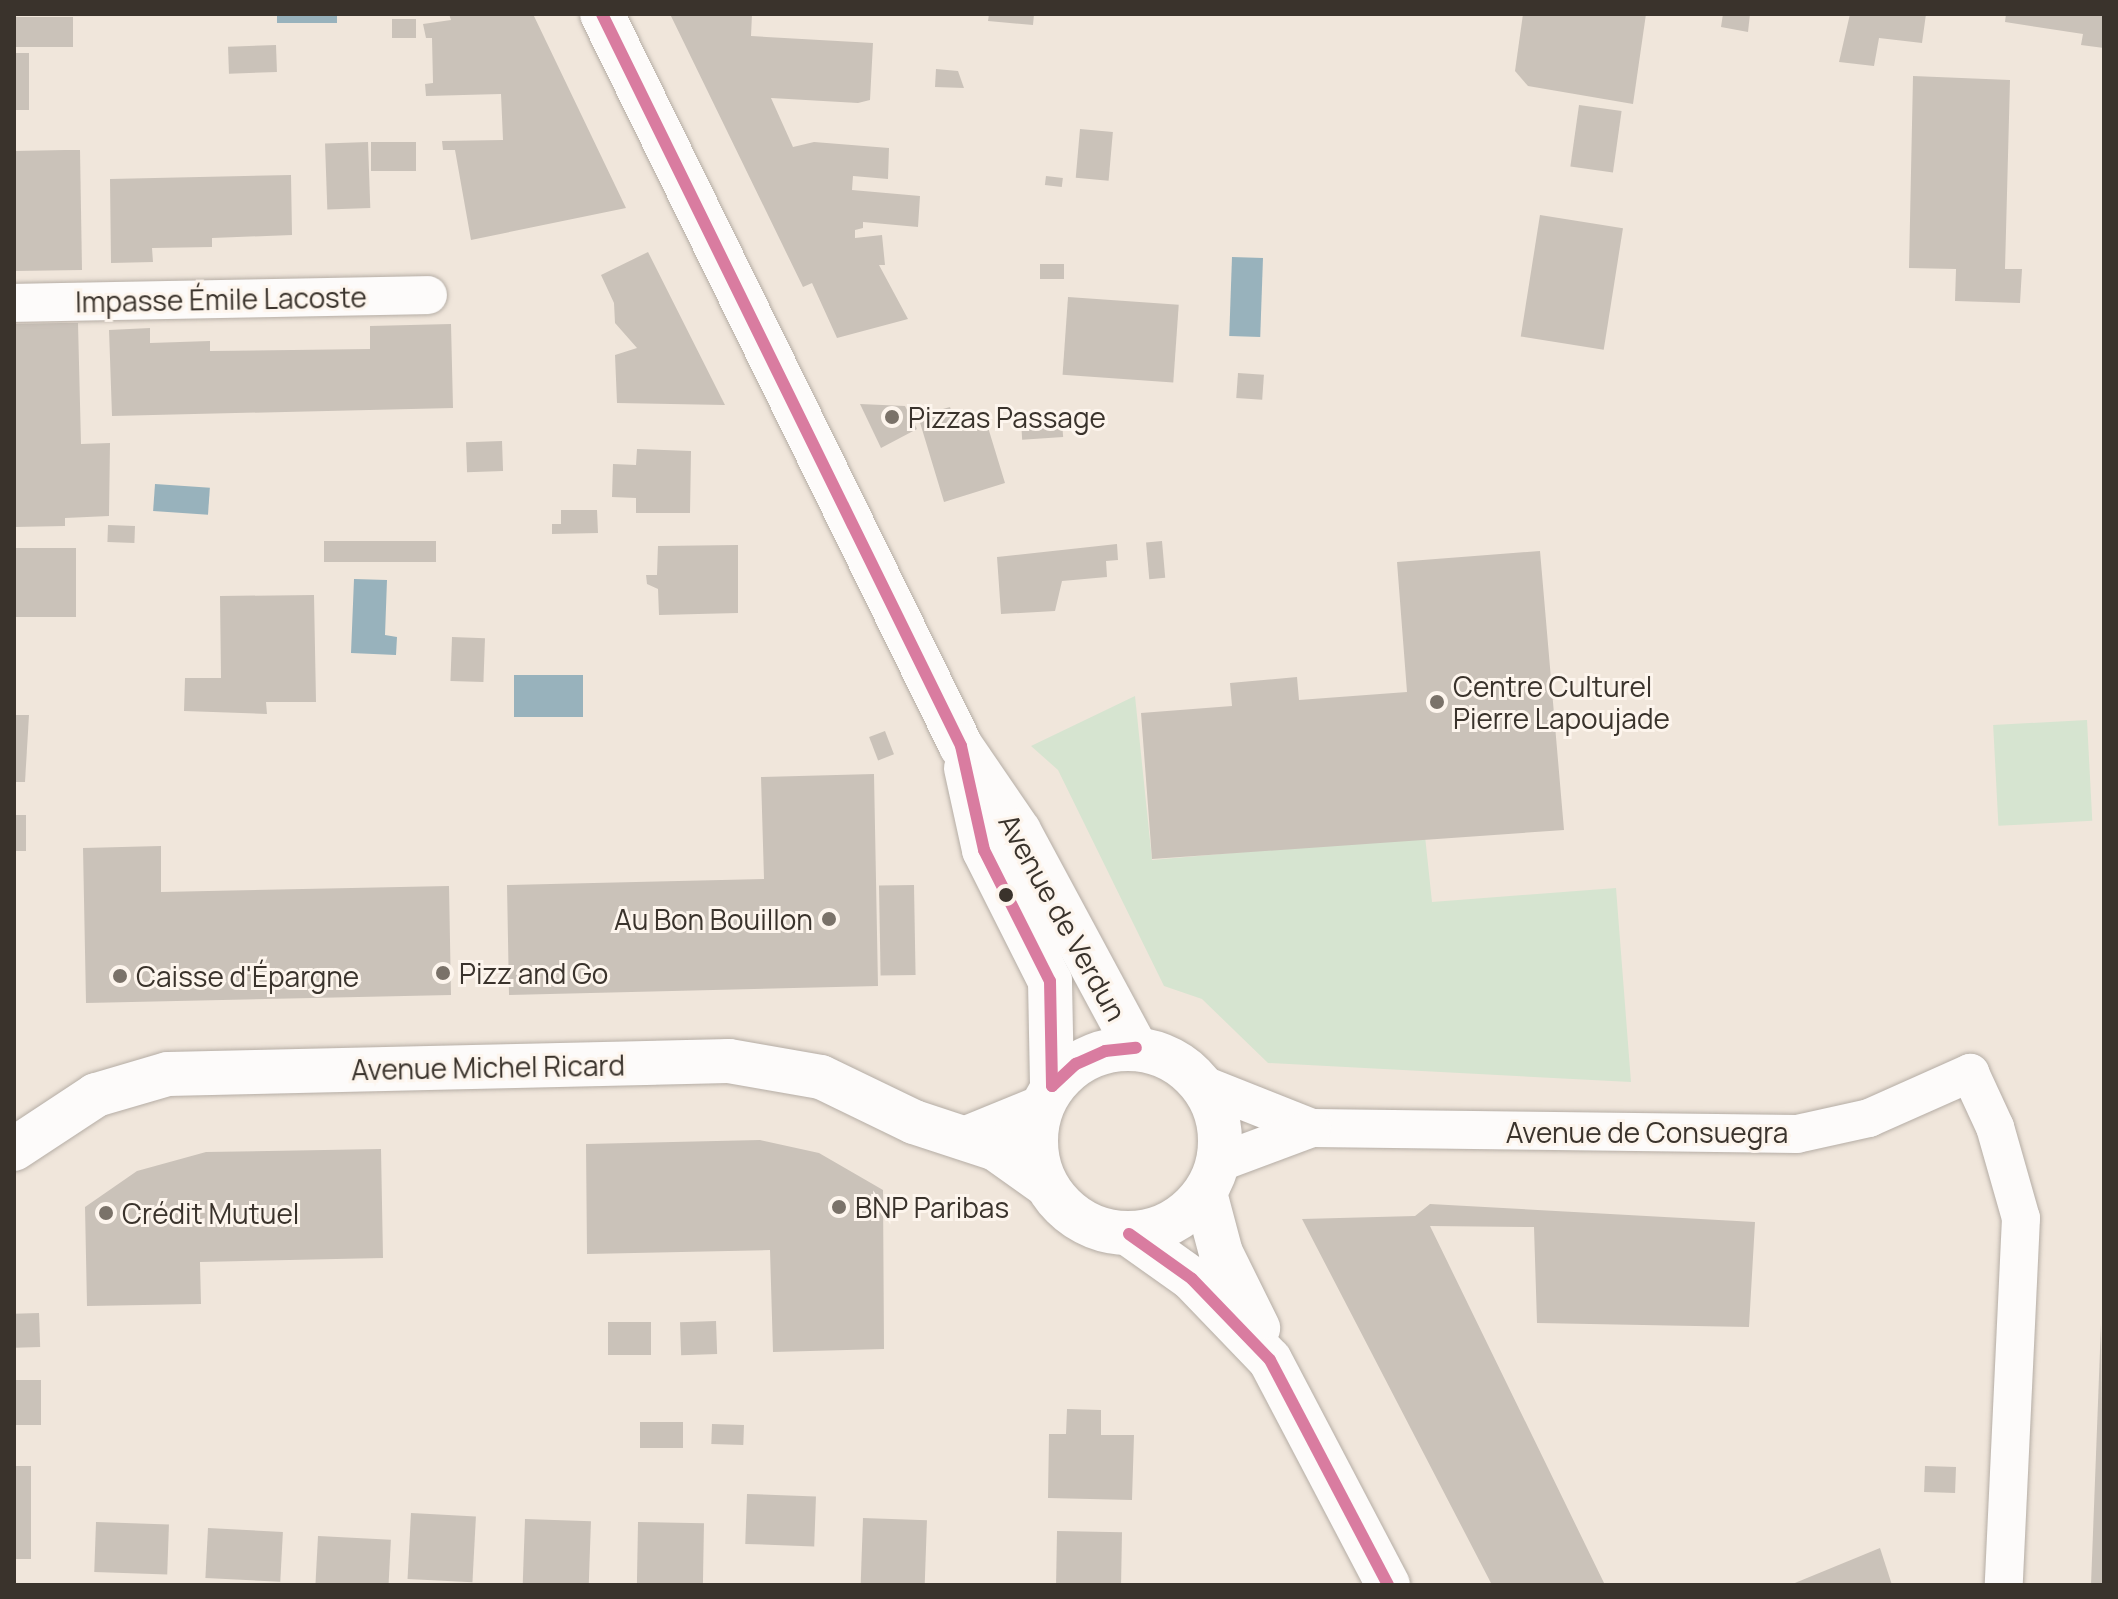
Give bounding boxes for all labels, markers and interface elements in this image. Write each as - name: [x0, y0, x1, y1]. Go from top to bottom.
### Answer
- street label: Impasse Émile Lacoste: [75, 280, 367, 318]
- place label: Pizzas Passage: [908, 400, 1106, 434]
- marker: Pizzas Passage: [883, 408, 901, 426]
- place label: Centre Culturel Pierre Lapoujade: [1453, 669, 1670, 735]
- marker: Centre Culturel Pierre Lapoujade: [1428, 693, 1446, 711]
- street label: Avenue de Verdun: [992, 808, 1134, 1026]
- unlabelled marker: [998, 887, 1014, 903]
- place label: Au Bon Bouillon: [614, 902, 813, 936]
- marker: Au Bon Bouillon: [820, 910, 838, 928]
- place label: Pizz and Go: [459, 956, 608, 990]
- place label: Caisse d'Épargne: [136, 959, 359, 993]
- marker: Pizz and Go: [434, 964, 452, 982]
- marker: Caisse d'Épargne: [111, 967, 129, 985]
- street label: Avenue Michel Ricard: [351, 1048, 625, 1086]
- street label: Avenue de Consuegra: [1506, 1115, 1788, 1149]
- place label: BNP Paribas: [855, 1190, 1009, 1224]
- place label: Crédit Mutuel: [122, 1196, 299, 1230]
- marker: BNP Paribas: [830, 1198, 848, 1216]
- marker: Crédit Mutuel: [97, 1204, 115, 1222]

